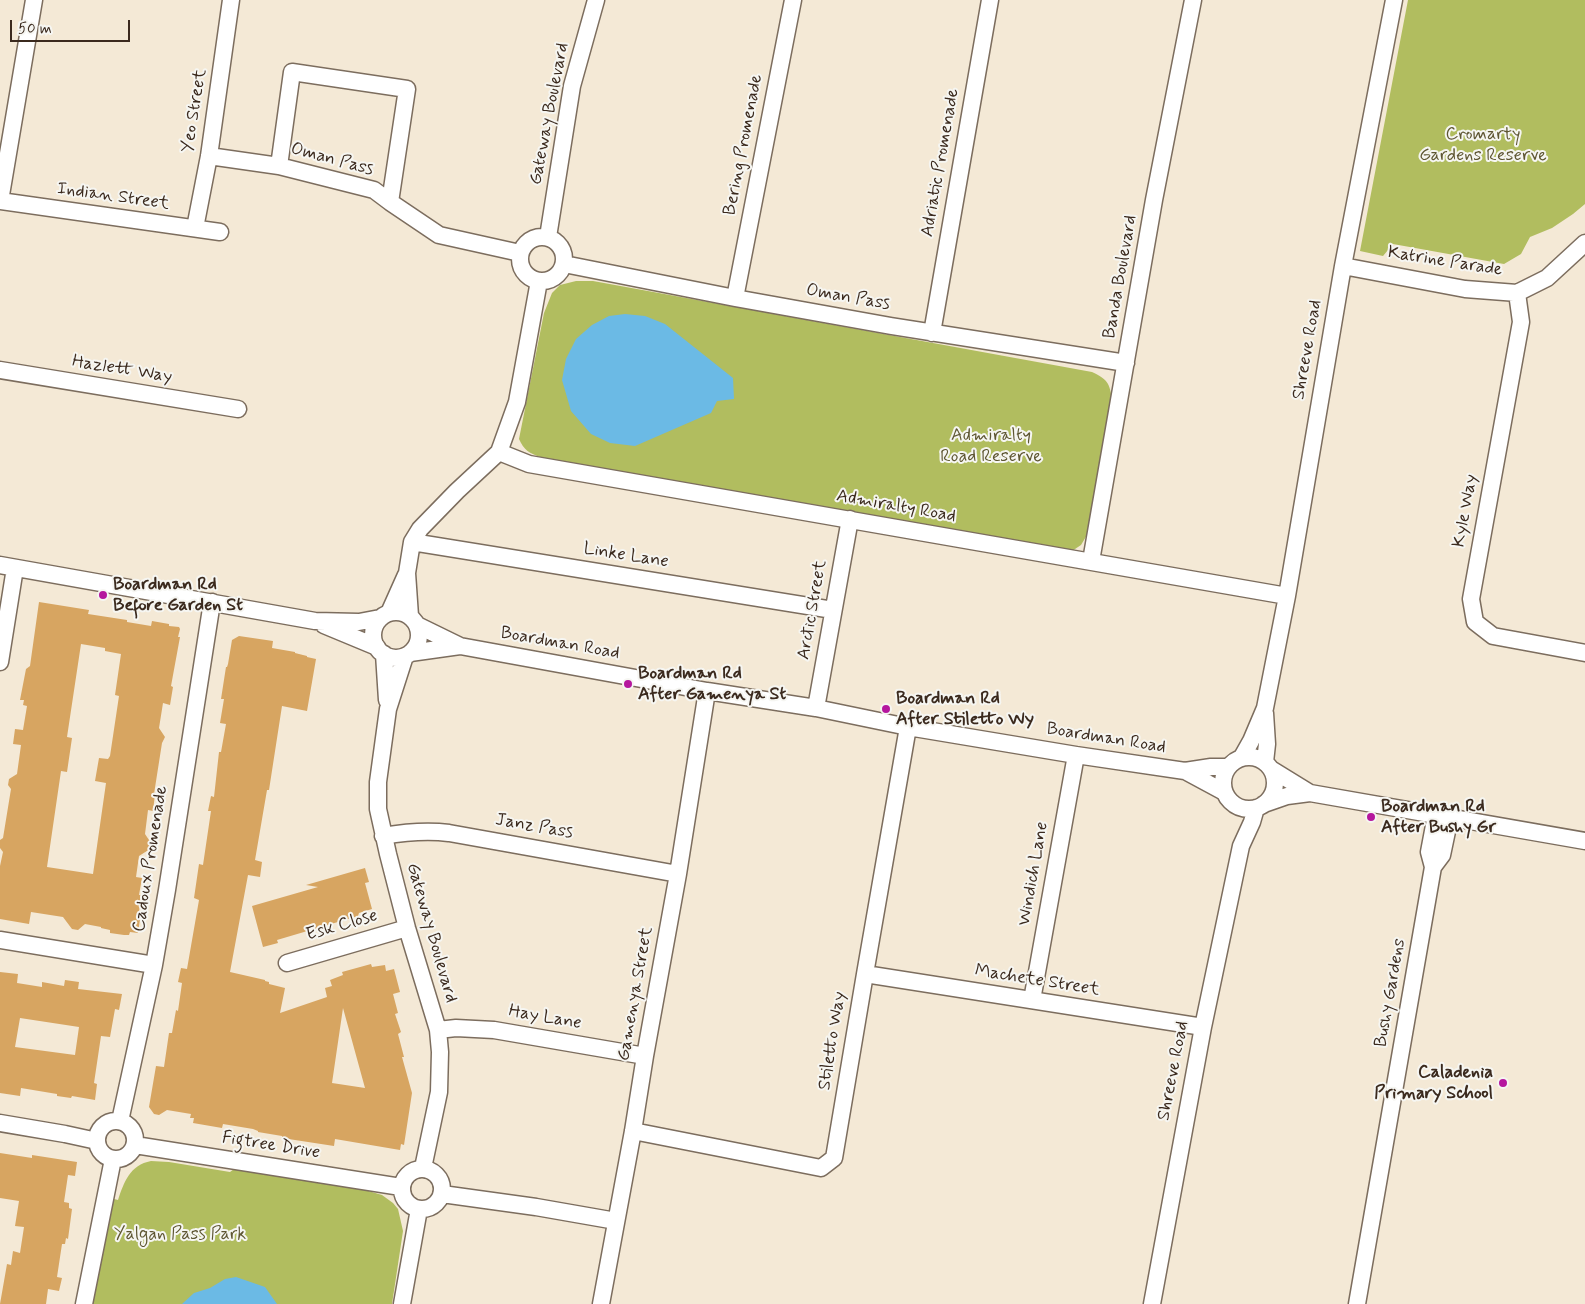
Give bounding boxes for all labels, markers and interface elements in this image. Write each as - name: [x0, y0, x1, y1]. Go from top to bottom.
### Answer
- scale bar: [12, 10, 132, 42]
- text: 50 m: [18, 19, 52, 39]
- street label: Gateway Boulevard: [526, 41, 574, 187]
- street label: Yeo Street: [178, 68, 212, 154]
- street label: Bering Promenade: [720, 73, 768, 217]
- street label: Adriatic Promenade: [917, 87, 965, 239]
- park label: Cromarty Gardens Reserve: [1419, 124, 1547, 166]
- street label: Oman Pass: [288, 139, 376, 181]
- street label: Indian Street: [56, 178, 170, 216]
- street label: Banda Boulevard: [1099, 213, 1143, 341]
- street label: Katrine Parade: [1386, 242, 1504, 282]
- street label: Oman Pass: [804, 280, 892, 316]
- street label: Shreeve Road: [1289, 298, 1327, 402]
- street label: Hazlett Way: [70, 351, 174, 389]
- park label: Admiralty Road Reserve: [940, 425, 1042, 468]
- street label: Kyle Way: [1449, 473, 1483, 549]
- street label: Admiralty Road: [835, 486, 957, 528]
- street label: Linke Lane: [582, 539, 670, 573]
- street label: Arctic Street: [794, 559, 832, 661]
- place label: Boardman Rd Before Garden St: [113, 574, 243, 616]
- marker: Boardman Rd Before Garden St: [97, 589, 109, 601]
- street label: Boardman Road: [499, 623, 621, 665]
- place label: Boardman Rd After Gamenya St: [638, 663, 786, 706]
- marker: Boardman Rd After Gamenya St: [622, 678, 634, 690]
- place label: Boardman Rd After Stiletto Wy: [896, 688, 1034, 731]
- marker: Boardman Rd After Stiletto Wy: [880, 703, 892, 715]
- street label: Boardman Road: [1045, 719, 1167, 759]
- street label: Cadoux Promenade: [129, 784, 173, 934]
- place label: Boardman Rd After Bushy Gr: [1381, 796, 1496, 839]
- street label: Janz Pass: [494, 810, 574, 844]
- marker: Boardman Rd After Bushy Gr: [1365, 811, 1377, 823]
- street label: Windich Lane: [1014, 820, 1054, 928]
- street label: Gateway Boulevard: [401, 861, 461, 1005]
- street label: Esk Close: [304, 905, 380, 947]
- street label: Gamenya Street: [614, 925, 658, 1063]
- street label: Bushy Gardens: [1371, 937, 1411, 1049]
- street label: Machete Street: [973, 960, 1101, 1002]
- street label: Stiletto Way: [815, 990, 851, 1092]
- street label: Hay Lane: [507, 1001, 583, 1035]
- street label: Shreeve Road: [1154, 1019, 1194, 1123]
- place label: Caladenia Primary School: [1374, 1062, 1493, 1104]
- marker: Caladenia Primary School: [1497, 1077, 1509, 1089]
- street label: Figtree Drive: [220, 1128, 322, 1164]
- park label: Yalgan Pass Park: [114, 1224, 246, 1246]

